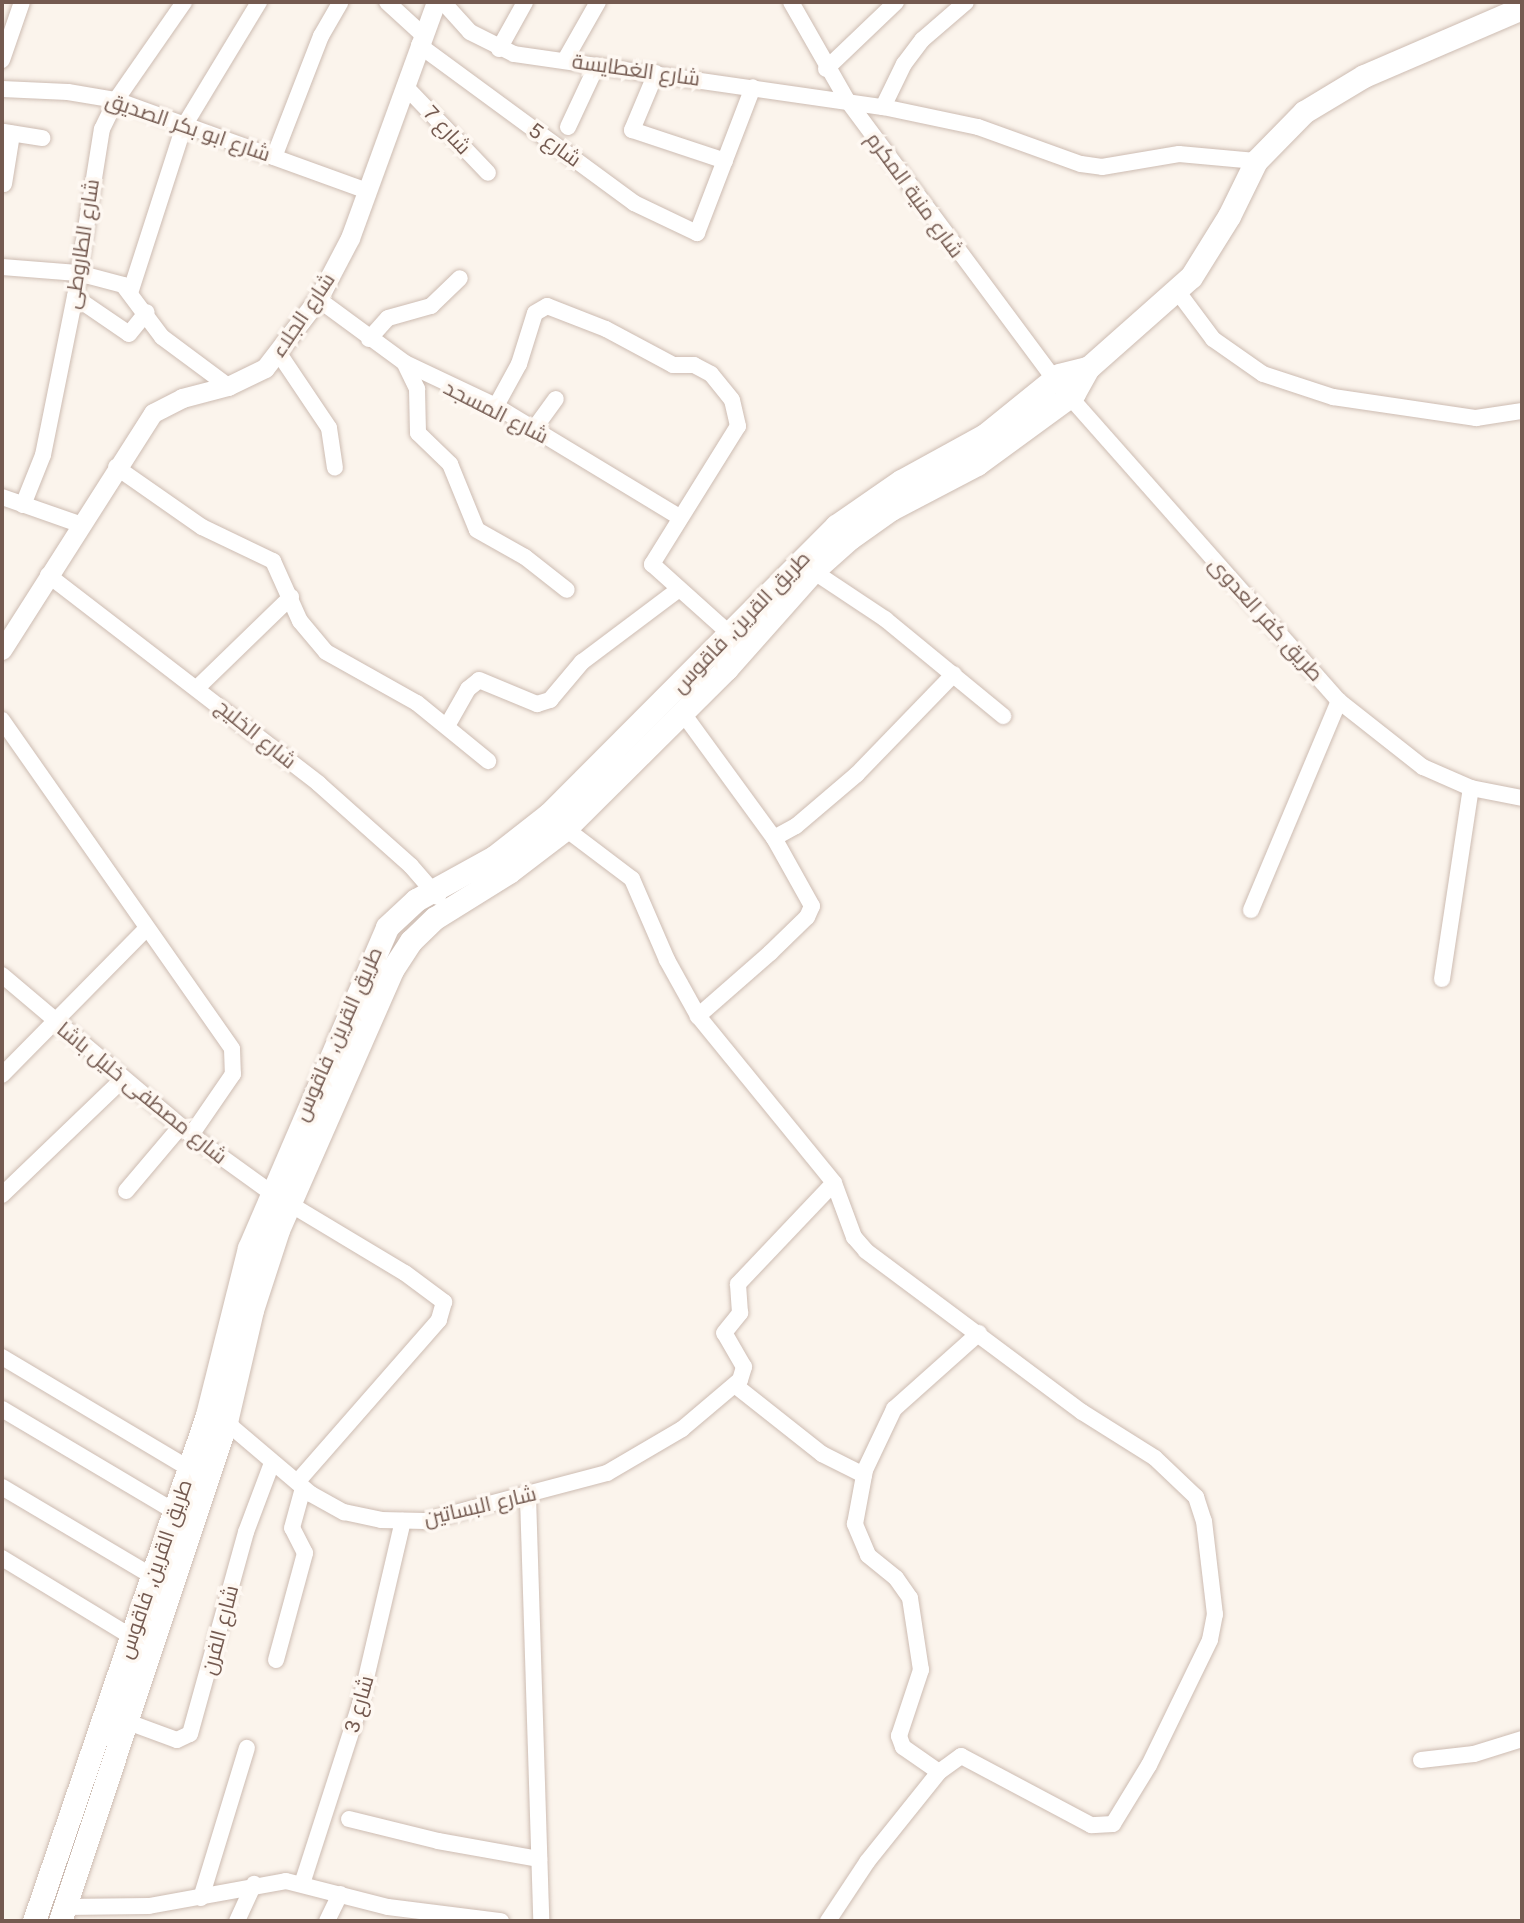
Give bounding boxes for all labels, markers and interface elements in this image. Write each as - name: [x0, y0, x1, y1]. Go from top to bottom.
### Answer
- street label: شارع الغطايسة: [570, 49, 702, 91]
- street label: شارع ابو بكر الصديق: [102, 87, 274, 167]
- street label: شارع 7: [418, 100, 476, 160]
- street label: شارع 5: [524, 118, 586, 172]
- street label: شارع منية المكرم: [861, 127, 969, 263]
- street label: شارع الطاروطى: [59, 177, 105, 311]
- street label: شارع الجلاء: [266, 268, 340, 362]
- street label: شارع المسجد: [439, 375, 553, 449]
- street label: طريق القرين, فاقوس: [667, 546, 815, 698]
- street label: طريق كفر العدوى: [1204, 552, 1328, 686]
- street label: شارع الخليج: [211, 694, 301, 774]
- street label: طريق القرين, فاقوس: [288, 943, 388, 1125]
- street label: شارع مصطفى خليل باشا: [52, 1017, 232, 1169]
- street label: طريق القرين, فاقوس: [113, 1476, 197, 1662]
- street label: شارع البساتين: [421, 1481, 539, 1531]
- street label: شارع الفرن: [196, 1582, 244, 1678]
- street label: شارع 3: [339, 1673, 379, 1735]

